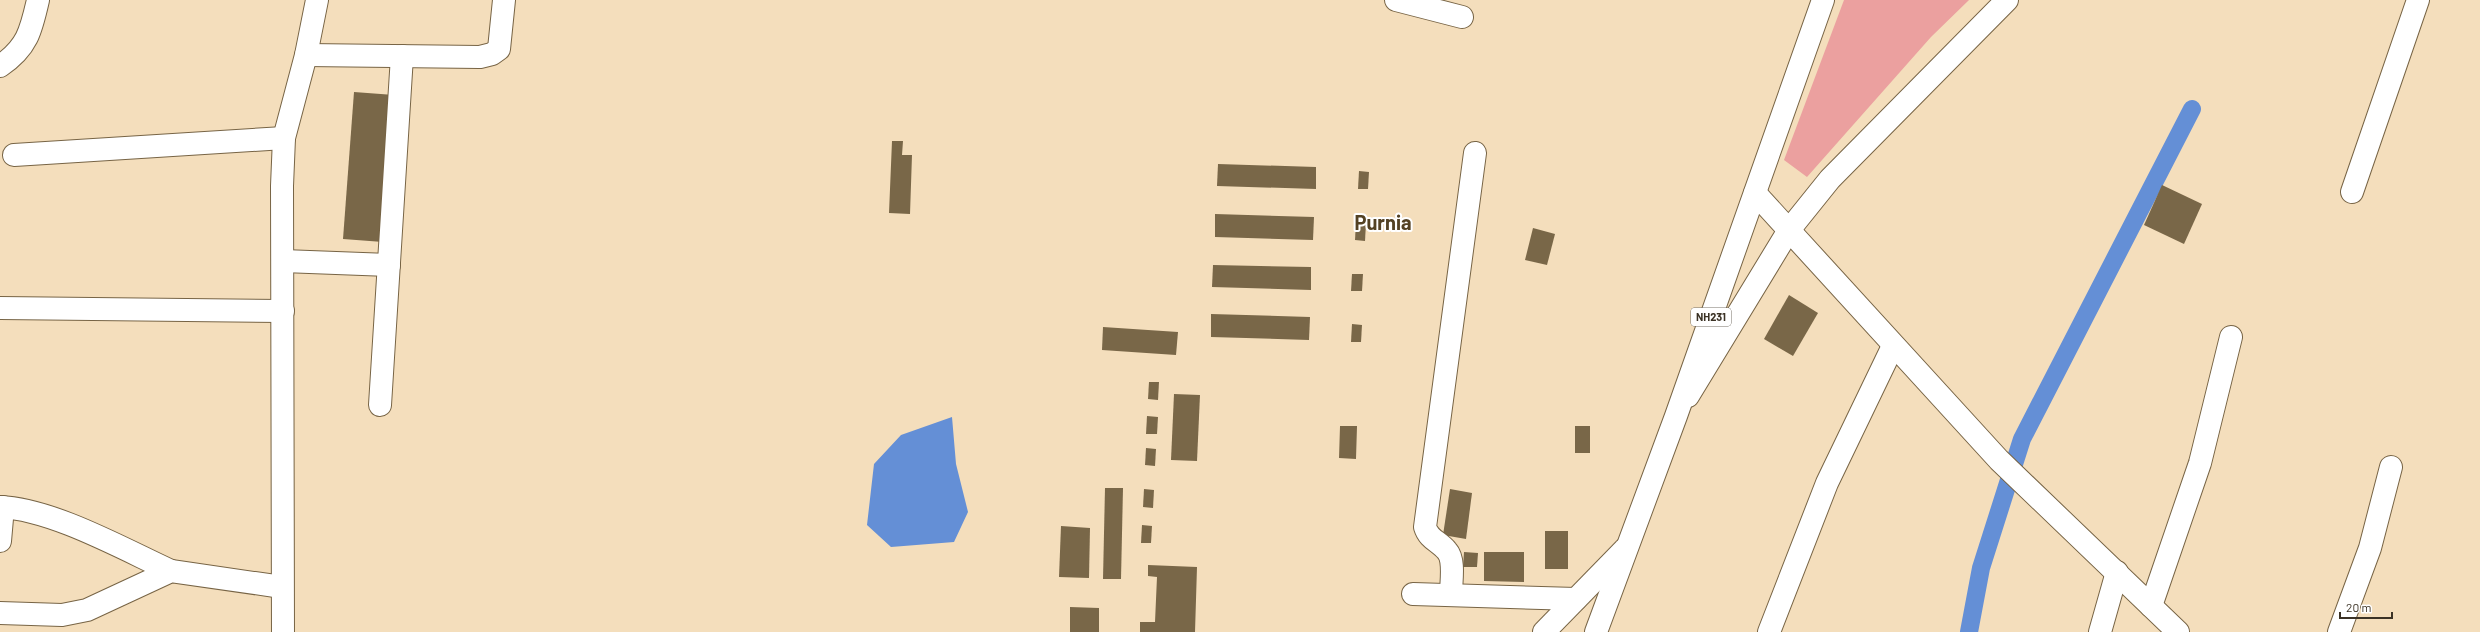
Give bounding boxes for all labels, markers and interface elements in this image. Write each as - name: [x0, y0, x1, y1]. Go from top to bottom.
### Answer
- district label: Purnia: [1354, 210, 1412, 234]
- road number: NH231: [1691, 308, 1731, 326]
- scale bar: [2340, 594, 2392, 620]
- text: 20 m: [2346, 600, 2372, 614]

